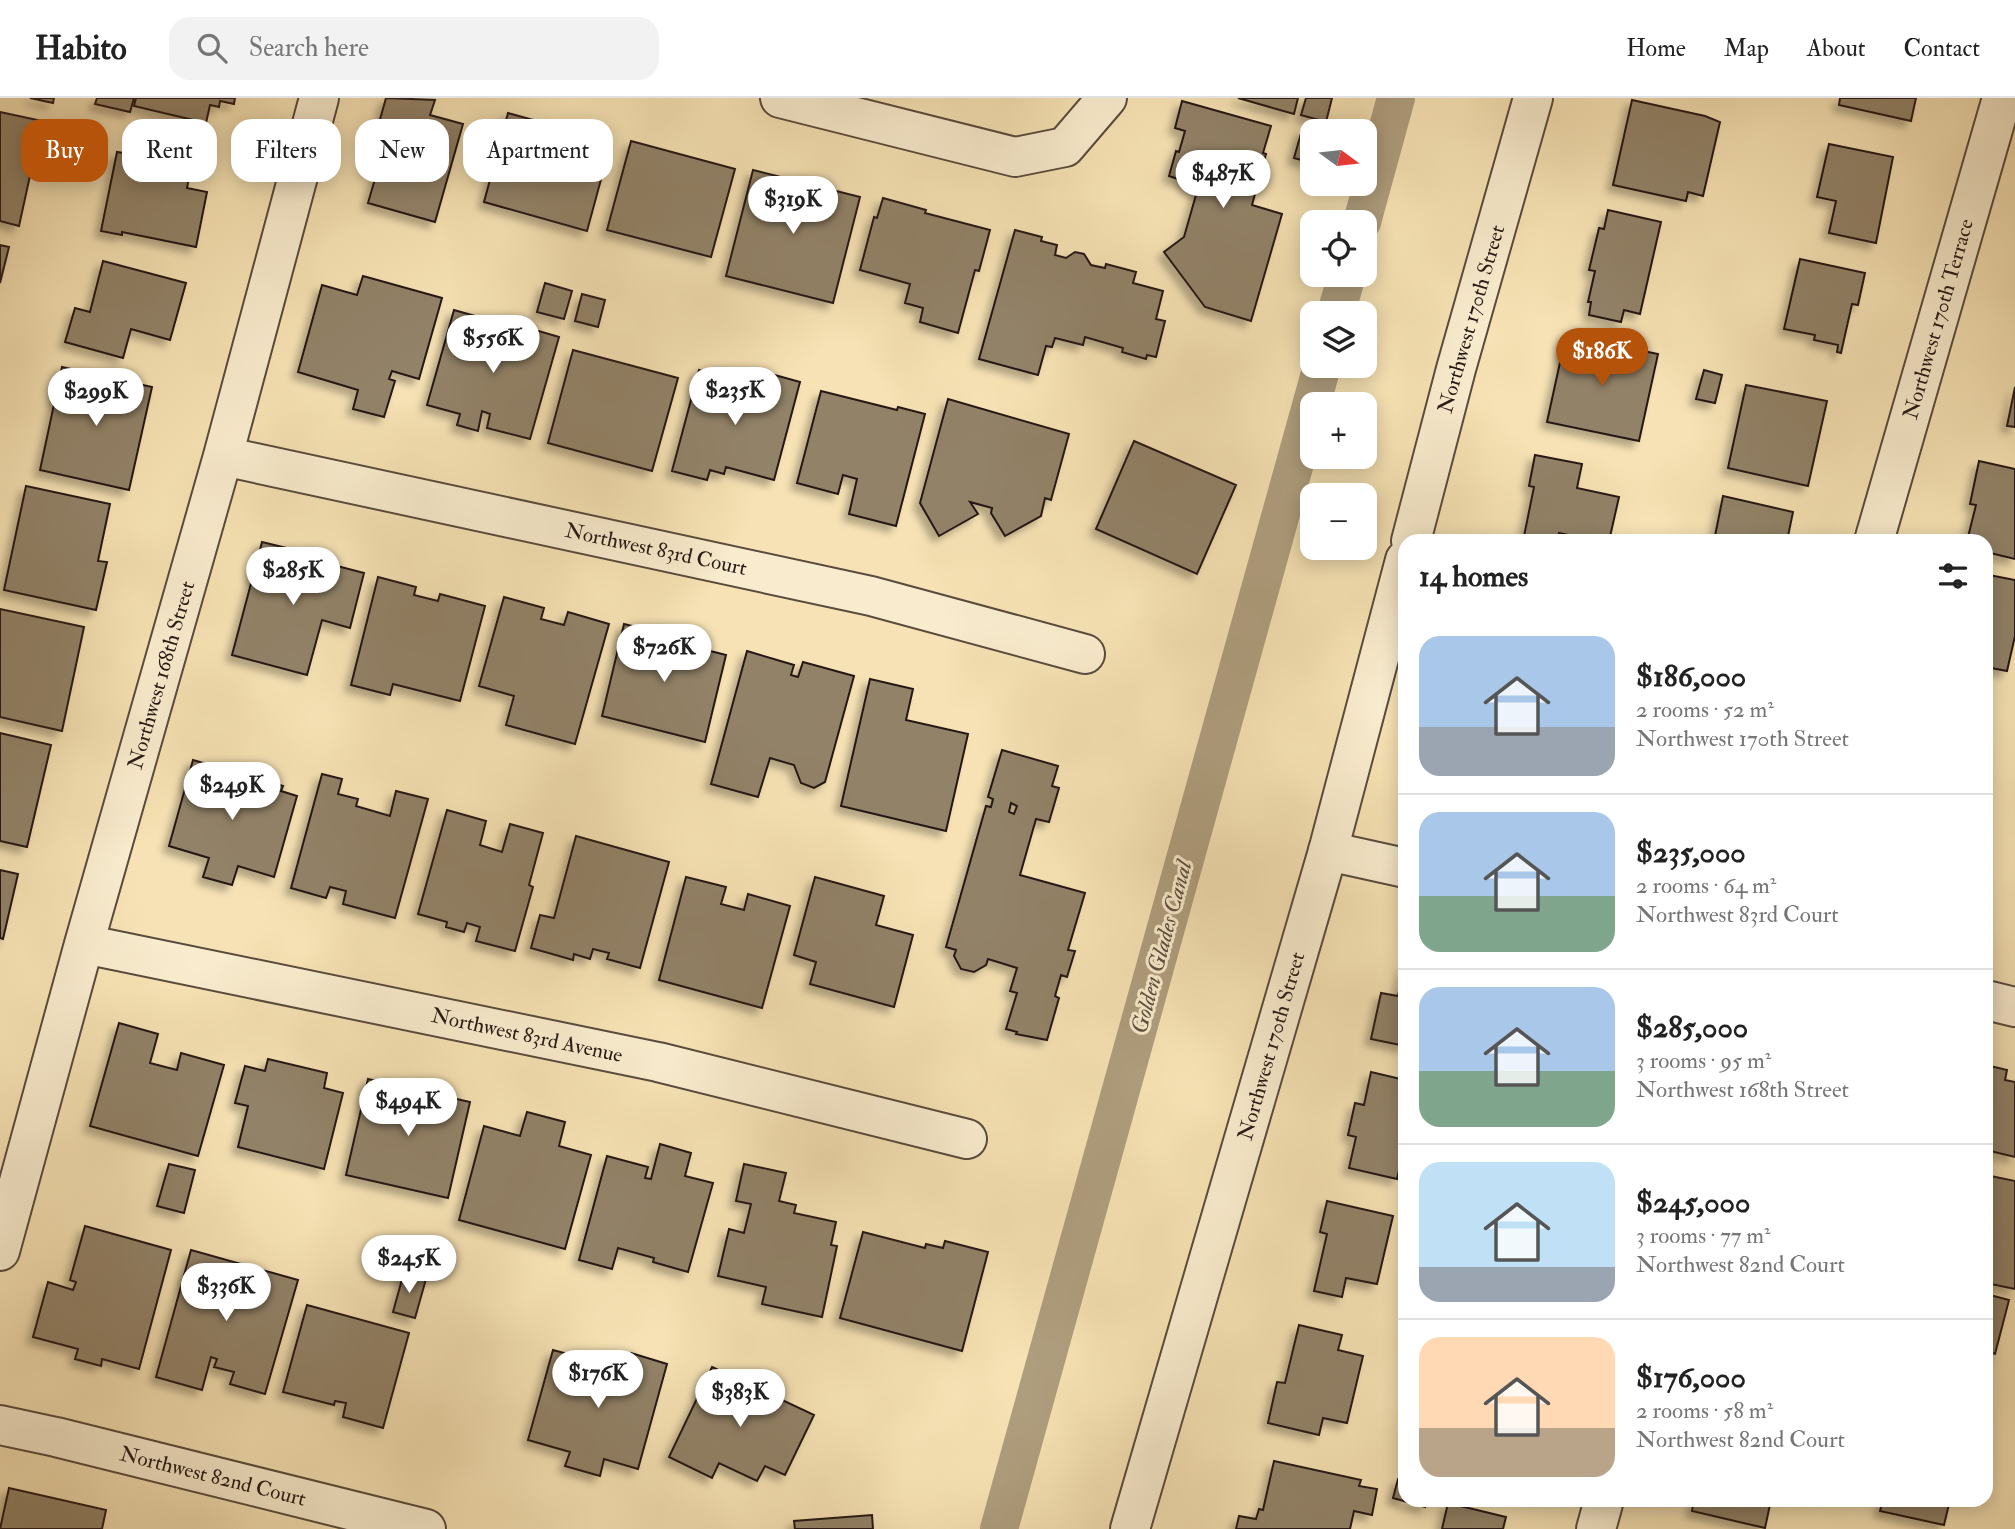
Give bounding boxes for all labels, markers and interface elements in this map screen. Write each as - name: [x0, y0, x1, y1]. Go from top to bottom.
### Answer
- search box: [169, 17, 659, 80]
- text: Habito: [35, 28, 127, 69]
- icon: search: [193, 29, 231, 67]
- text: Search here: [249, 32, 369, 64]
- text: Home: [1626, 33, 1686, 64]
- text: Map: [1724, 33, 1769, 64]
- text: About: [1807, 33, 1866, 64]
- text: Contact: [1904, 33, 1980, 64]
- chip: Buy: [21, 119, 108, 182]
- chip: Rent: [122, 119, 217, 182]
- chip: Filters: [231, 119, 341, 182]
- chip: New: [355, 119, 449, 182]
- chip: Apartment: [463, 119, 613, 182]
- north arrow: [1300, 119, 1377, 196]
- map controls: [1300, 119, 1377, 560]
- pin: $487K: [1174, 150, 1272, 210]
- text: $487K: [1192, 158, 1254, 187]
- pin: $319K: [744, 176, 842, 236]
- text: $319K: [764, 184, 822, 213]
- button: locate: [1300, 210, 1377, 287]
- street label: Northwest 170th Terrace: [1897, 216, 1980, 422]
- street label: Northwest 170th Street: [1432, 222, 1511, 416]
- button: layers: [1300, 301, 1377, 378]
- pin: $556K: [444, 316, 542, 375]
- text: $556K: [463, 323, 523, 352]
- pin: $186K: [1553, 328, 1651, 388]
- text: $186K: [1572, 336, 1632, 365]
- pin: $299K: [47, 368, 145, 428]
- pin: $235K: [686, 368, 784, 427]
- text: $235K: [705, 375, 765, 404]
- text: $299K: [64, 376, 128, 405]
- button: +: [1300, 392, 1377, 469]
- button: −: [1300, 483, 1377, 560]
- street label: Northwest 83rd Court: [563, 517, 749, 582]
- pin: $285K: [244, 547, 342, 607]
- text: $285K: [262, 555, 324, 584]
- icon: filters: [1934, 557, 1972, 595]
- text: 14 homes: [1419, 558, 1528, 595]
- street label: Northwest 168th Street: [122, 578, 201, 772]
- pin: $726K: [615, 624, 713, 684]
- text: $726K: [633, 632, 695, 661]
- text: $186,000: [1636, 658, 1746, 695]
- icon: home: [1475, 664, 1559, 748]
- text: 2 rooms · 52 m²: [1636, 695, 1774, 724]
- text: Northwest 170th Street: [1636, 724, 1849, 753]
- pin: $249K: [183, 762, 281, 822]
- text: $249K: [200, 770, 264, 799]
- text: $235,000: [1636, 834, 1746, 871]
- icon: home: [1475, 840, 1559, 924]
- water label: Golden Glades Canal: [1124, 856, 1199, 1037]
- text: 2 rooms · 64 m²: [1636, 871, 1776, 900]
- text: Northwest 83rd Court: [1636, 900, 1839, 929]
- street label: Northwest 170th Street: [1232, 949, 1311, 1143]
- street label: Northwest 83rd Avenue: [429, 1002, 625, 1069]
- text: $285,000: [1636, 1009, 1748, 1046]
- icon: home: [1475, 1015, 1559, 1099]
- text: 3 rooms · 95 m²: [1636, 1046, 1771, 1075]
- text: Northwest 168th Street: [1636, 1075, 1849, 1104]
- pin: $494K: [359, 1079, 457, 1138]
- text: $494K: [375, 1086, 441, 1115]
- text: $245,000: [1636, 1184, 1750, 1221]
- icon: home: [1475, 1190, 1559, 1274]
- text: 3 rooms · 77 m²: [1636, 1221, 1771, 1250]
- pin: $245K: [360, 1236, 458, 1295]
- text: $245K: [377, 1243, 441, 1272]
- text: Northwest 82nd Court: [1636, 1250, 1845, 1279]
- pin: $336K: [177, 1264, 275, 1323]
- text: $336K: [197, 1271, 255, 1300]
- pin: $176K: [549, 1350, 647, 1410]
- text: $176K: [568, 1358, 628, 1387]
- text: $176,000: [1636, 1359, 1746, 1396]
- icon: home: [1475, 1365, 1559, 1449]
- pin: $383K: [691, 1370, 789, 1429]
- text: $383K: [711, 1377, 769, 1406]
- text: 2 rooms · 58 m²: [1636, 1396, 1773, 1425]
- text: Northwest 82nd Court: [1636, 1425, 1845, 1454]
- street label: Northwest 82nd Court: [117, 1440, 309, 1513]

